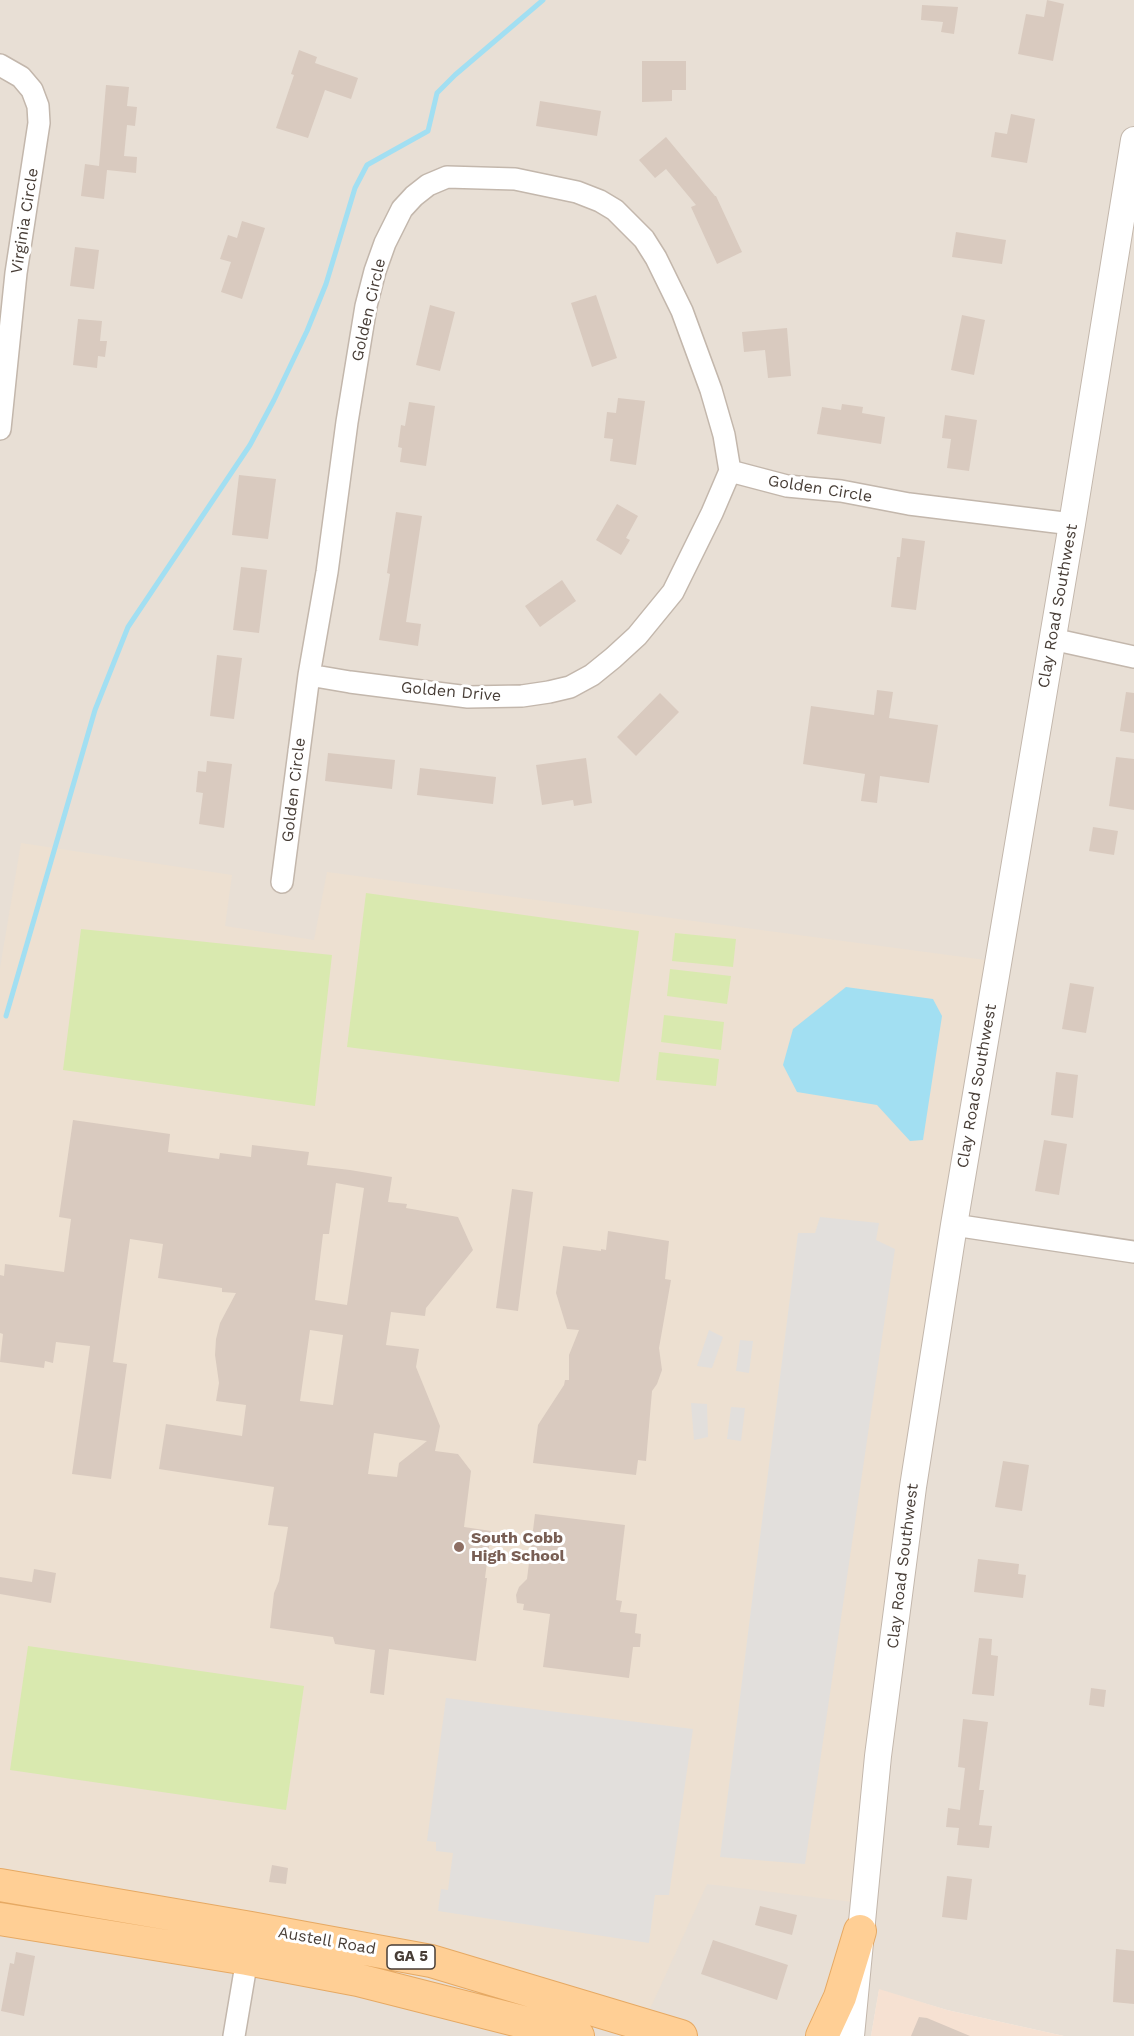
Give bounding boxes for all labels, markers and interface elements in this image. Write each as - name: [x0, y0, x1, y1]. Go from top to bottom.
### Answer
- street label: Virginia Circle: [7, 167, 43, 275]
- street label: Golden Circle: [348, 257, 390, 363]
- street label: Golden Circle: [766, 471, 874, 507]
- street label: Clay Road Southwest: [1034, 522, 1082, 690]
- street label: Golden Drive: [400, 678, 502, 706]
- street label: Golden Circle: [278, 737, 310, 843]
- street label: Clay Road Southwest: [953, 1002, 1001, 1170]
- street label: Clay Road Southwest: [883, 1482, 923, 1650]
- place label: South Cobb High School: [471, 1528, 565, 1566]
- marker: South Cobb High School: [452, 1540, 466, 1554]
- street label: Austell Road: [277, 1923, 377, 1959]
- road number: GA 5: [387, 1945, 435, 1969]

